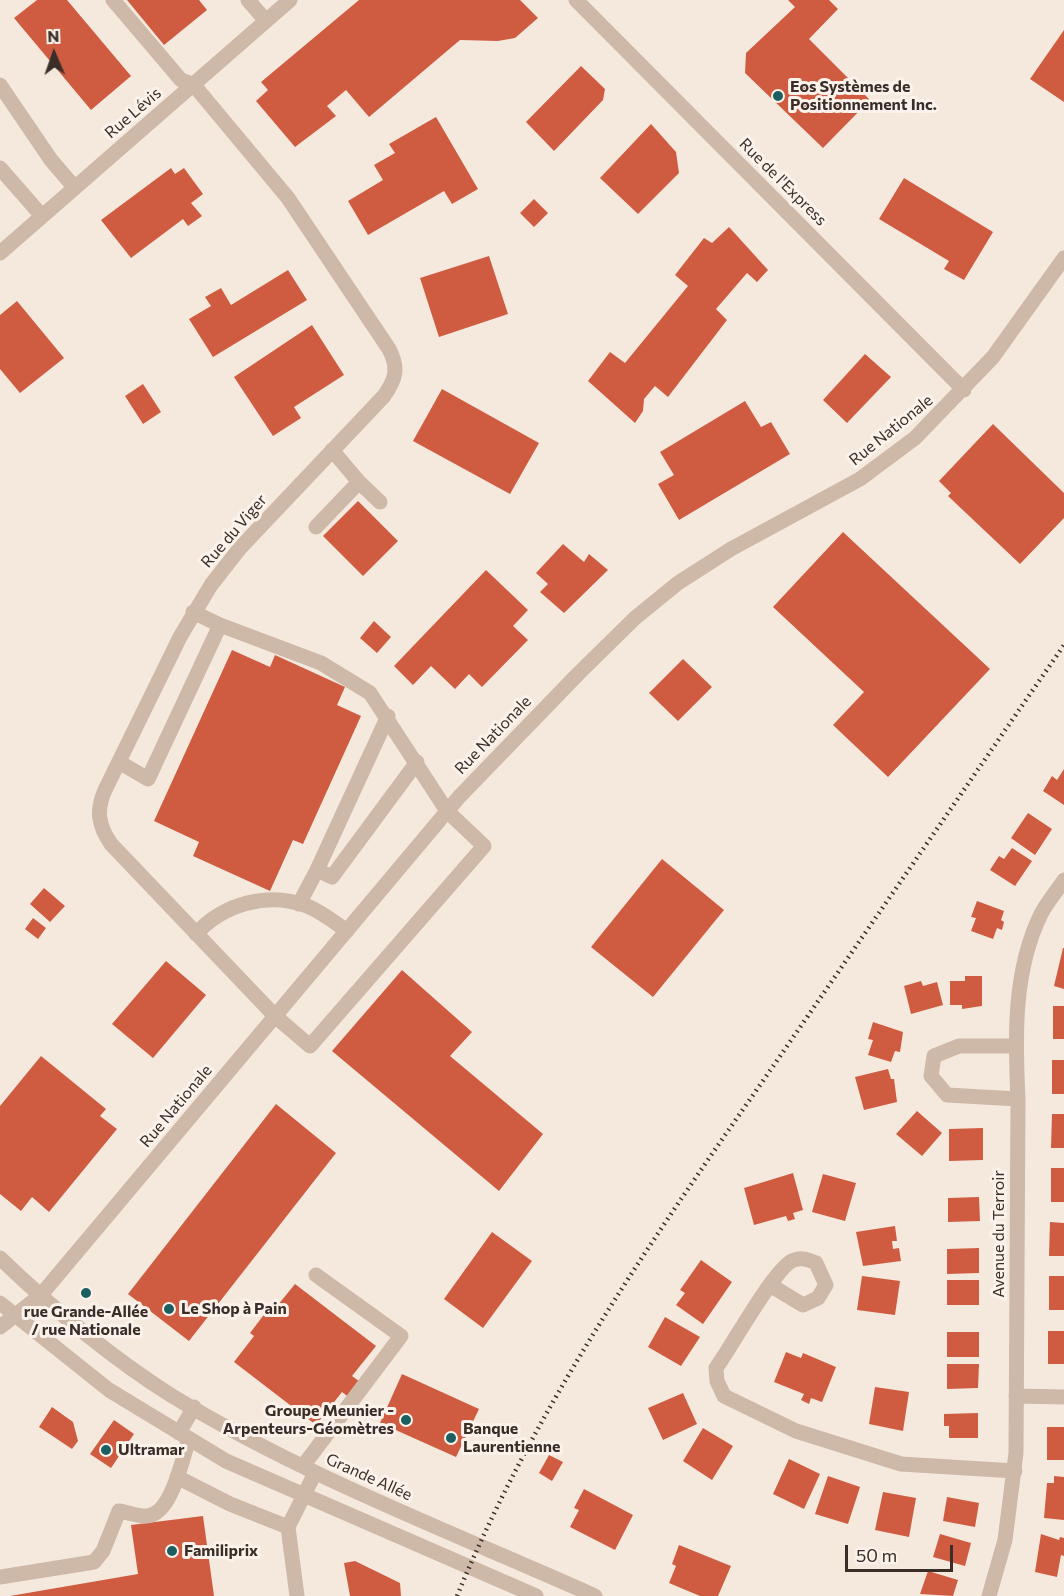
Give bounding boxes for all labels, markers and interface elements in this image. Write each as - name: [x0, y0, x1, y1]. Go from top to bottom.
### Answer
- north arrow: [24, 24, 84, 84]
- text: N: [47, 26, 60, 45]
- place label: Eos Systèmes de Positionnement Inc.: [790, 77, 937, 115]
- street label: Rue Lévis: [101, 83, 165, 143]
- marker: Eos Systèmes de Positionnement Inc.: [771, 89, 785, 103]
- street label: Rue de l'Express: [735, 134, 831, 230]
- street label: Rue Nationale: [845, 391, 937, 469]
- street label: Rue du Viger: [197, 490, 271, 572]
- street label: Rue Nationale: [451, 692, 535, 778]
- street label: Rue Nationale: [136, 1061, 216, 1151]
- street label: Avenue du Terroir: [989, 1170, 1009, 1298]
- marker: rue Grande-Allée / rue Nationale: [79, 1286, 93, 1300]
- place label: Le Shop à Pain: [181, 1299, 287, 1319]
- place label: rue Grande-Allée / rue Nationale: [24, 1302, 148, 1340]
- marker: Le Shop à Pain: [162, 1302, 176, 1316]
- place label: Groupe Meunier - Arpenteurs-Géomètres: [223, 1401, 394, 1439]
- marker: Groupe Meunier - Arpenteurs-Géomètres: [399, 1413, 413, 1427]
- place label: Banque Laurentienne: [463, 1419, 560, 1457]
- marker: Banque Laurentienne: [444, 1431, 458, 1445]
- place label: Ultramar: [118, 1440, 185, 1460]
- marker: Ultramar: [99, 1443, 113, 1457]
- street label: Grande Allée: [323, 1449, 415, 1505]
- scale bar: [848, 1533, 956, 1571]
- place label: Familiprix: [184, 1541, 258, 1561]
- marker: Familiprix: [165, 1544, 179, 1558]
- text: 50 m: [856, 1544, 897, 1566]

